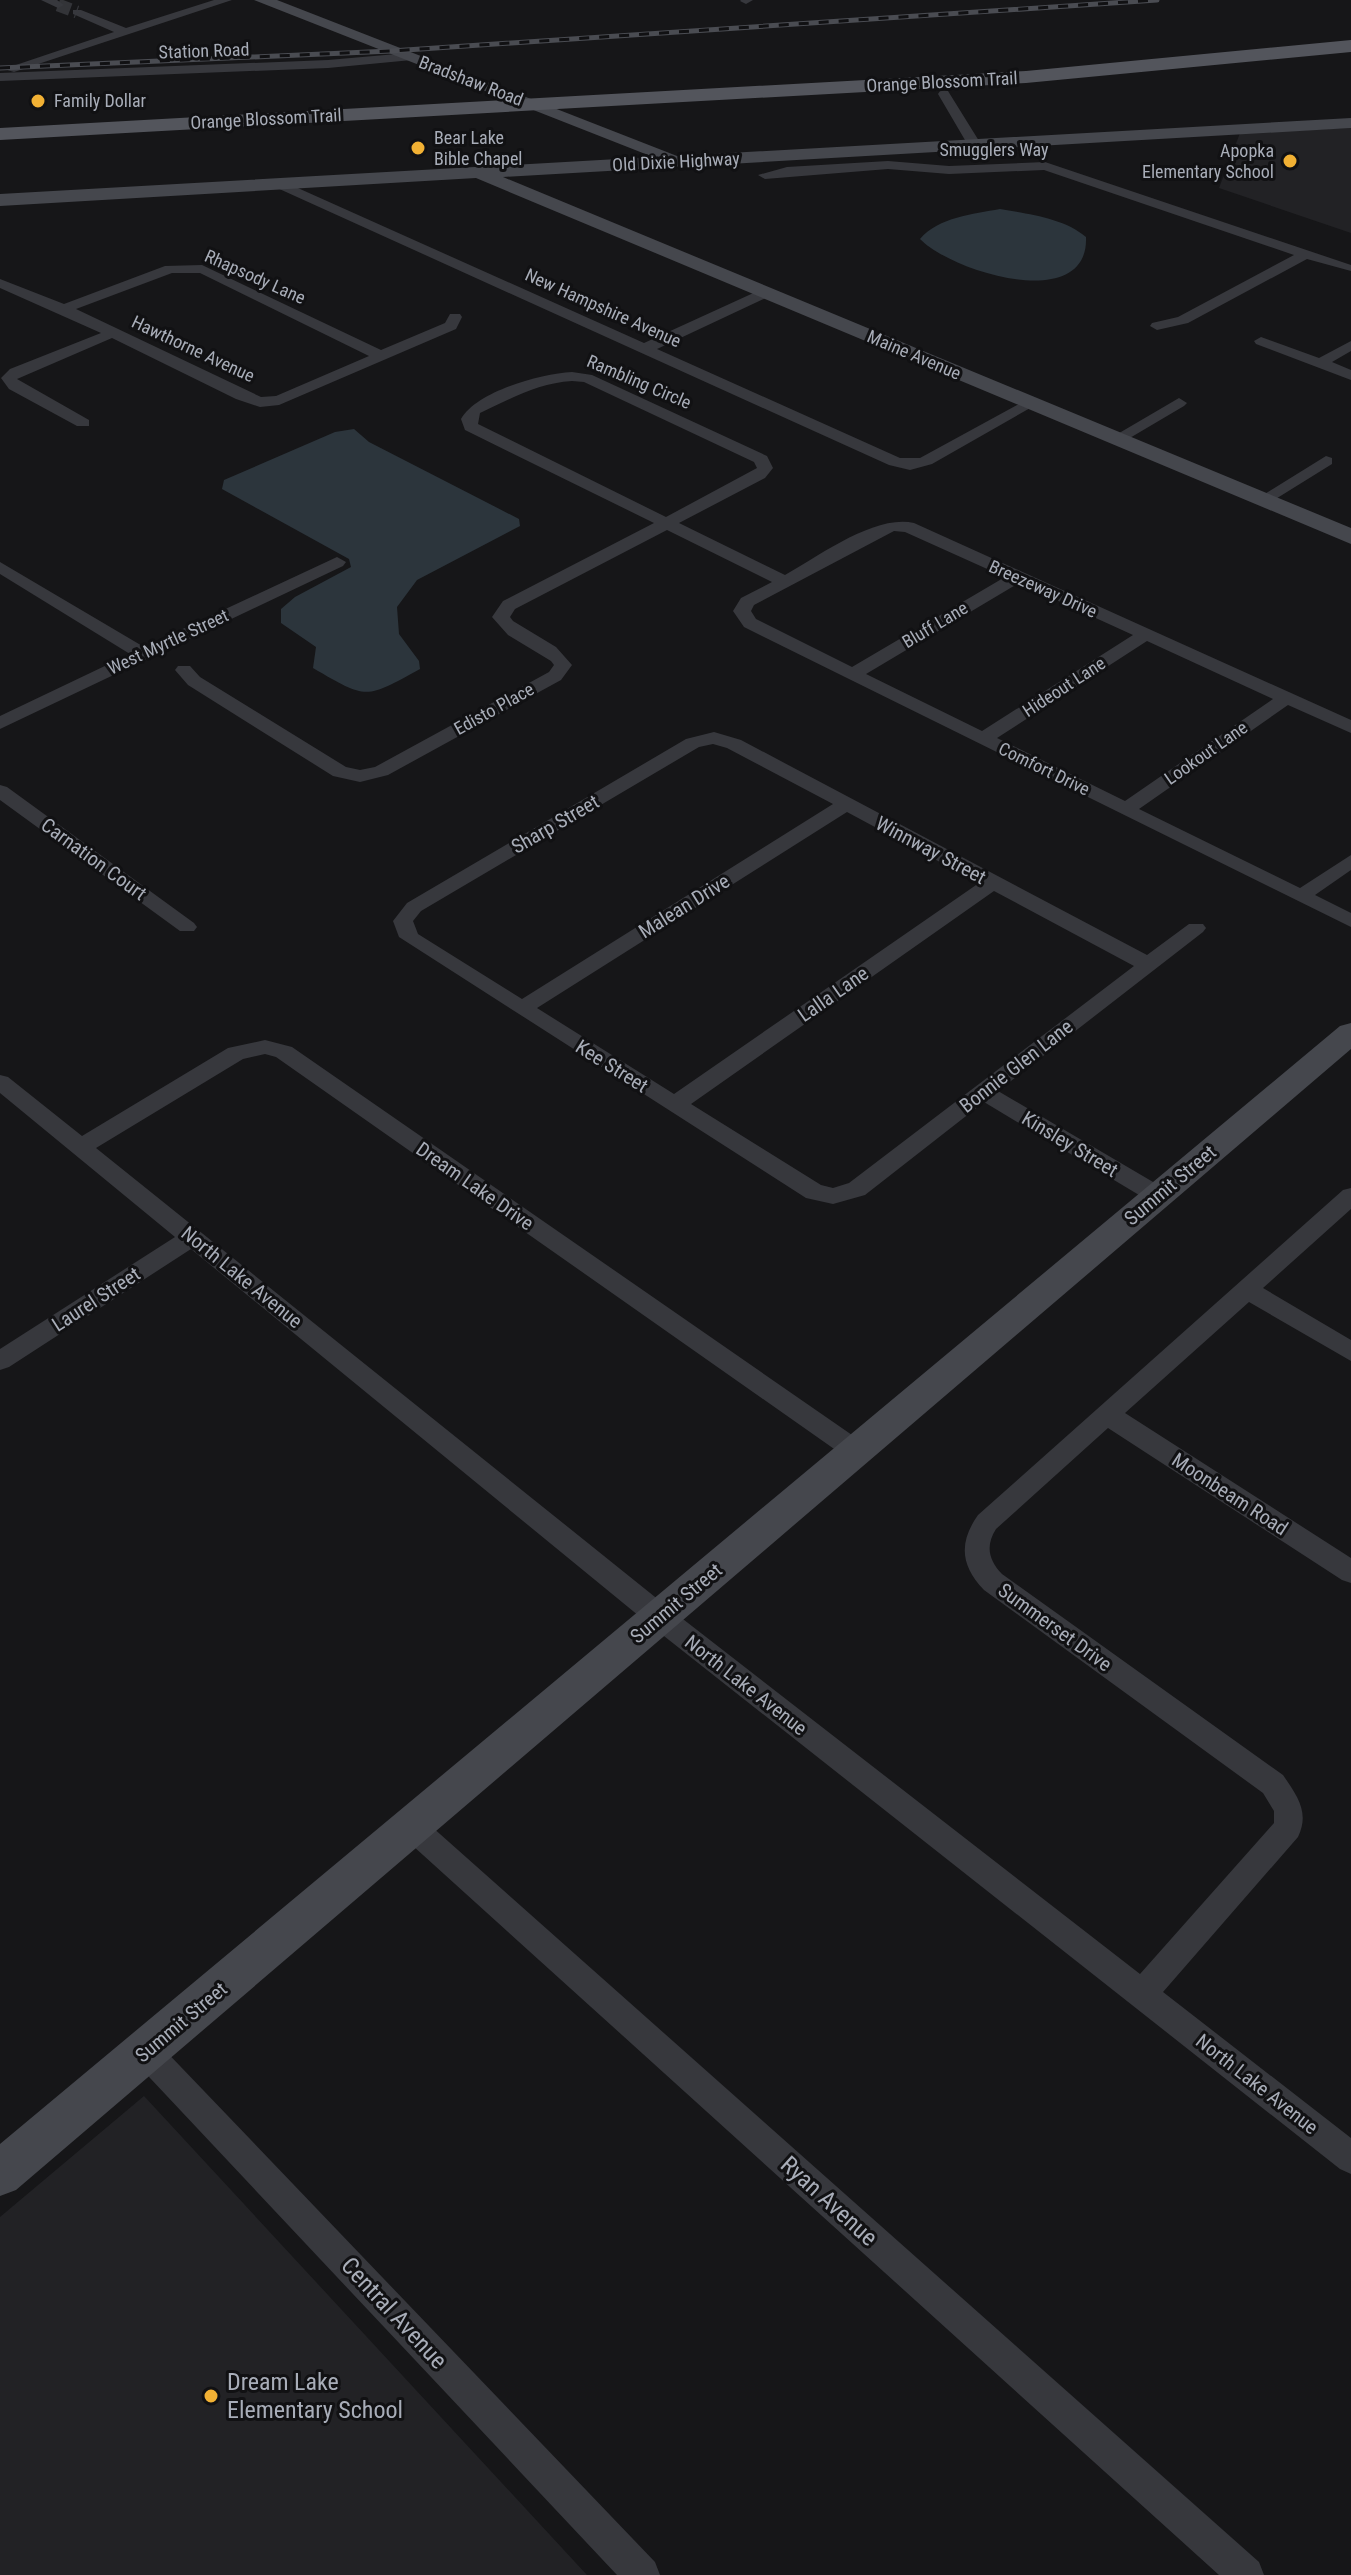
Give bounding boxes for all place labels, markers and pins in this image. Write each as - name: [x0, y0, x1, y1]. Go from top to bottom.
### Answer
- place label: Family Dollar: [54, 90, 147, 111]
- marker: Family Dollar: [29, 92, 47, 110]
- place label: Bear Lake Bible Chapel: [434, 127, 523, 169]
- marker: Bear Lake Bible Chapel: [409, 139, 427, 157]
- place label: Apopka Elementary School: [1142, 140, 1274, 182]
- marker: Apopka Elementary School: [1281, 152, 1299, 170]
- place label: Dream Lake Elementary School: [227, 2368, 403, 2424]
- marker: Dream Lake Elementary School: [202, 2387, 220, 2405]

